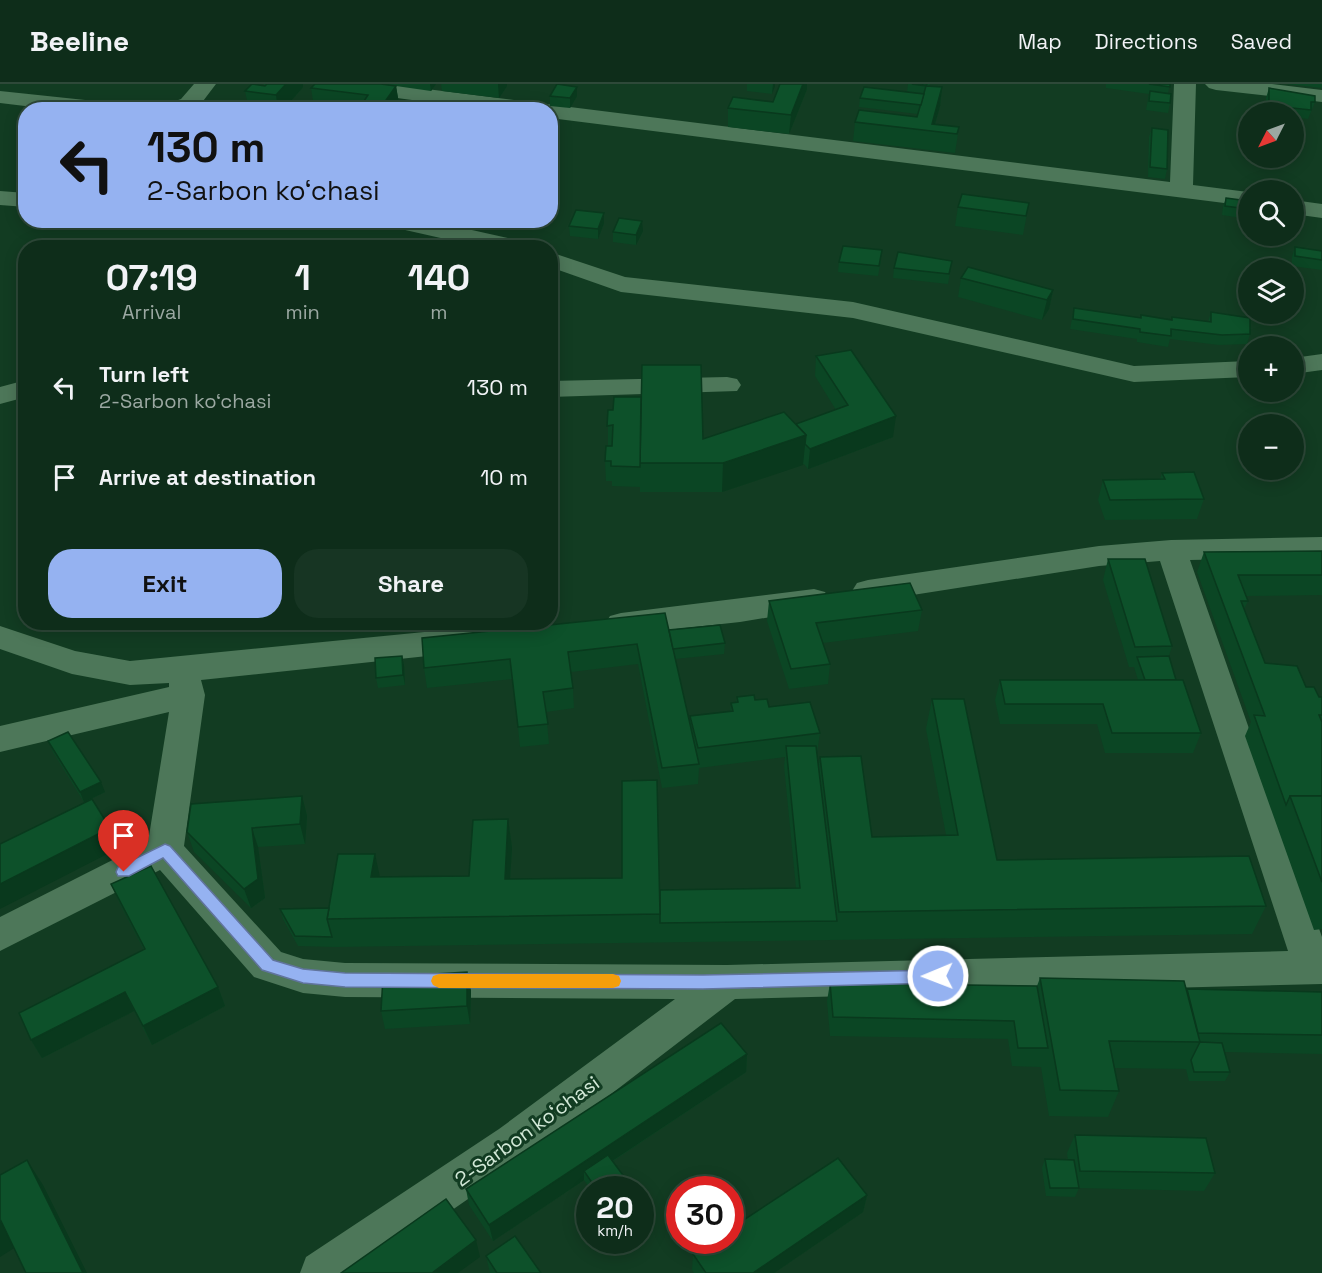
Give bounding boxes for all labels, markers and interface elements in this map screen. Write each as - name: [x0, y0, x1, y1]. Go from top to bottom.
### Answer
- text: Beeline: [30, 23, 129, 59]
- text: Map: [1018, 28, 1062, 55]
- text: Directions: [1095, 28, 1198, 55]
- text: Saved: [1231, 28, 1292, 55]
- north arrow: [1238, 102, 1304, 168]
- map controls: [1238, 102, 1304, 480]
- text: 130 m: [147, 121, 265, 174]
- icon: left: [48, 126, 126, 204]
- text: 2-Sarbon koʻchasi: [147, 173, 380, 208]
- button: search: [1238, 180, 1304, 246]
- text: 07:19: [106, 255, 198, 301]
- text: 1: [295, 255, 311, 301]
- text: 140: [408, 255, 470, 301]
- button: layers: [1238, 258, 1304, 324]
- text: Arrival: [122, 299, 181, 325]
- text: min: [285, 299, 320, 325]
- text: m: [430, 299, 448, 325]
- button: +: [1238, 336, 1304, 402]
- text: Turn left: [99, 360, 189, 388]
- icon: left: [48, 371, 81, 404]
- text: 130 m: [467, 373, 528, 401]
- text: 2-Sarbon koʻchasi: [99, 388, 271, 414]
- button: −: [1238, 414, 1304, 480]
- icon: arrive: [48, 461, 81, 494]
- text: Arrive at destination: [99, 463, 316, 491]
- text: 10 m: [480, 463, 528, 491]
- button: Exit: [48, 549, 282, 618]
- button: Share: [294, 549, 528, 618]
- pin: [98, 810, 149, 872]
- icon: arrive: [107, 819, 140, 852]
- position arrow: [906, 944, 970, 1008]
- street label: 2-Sarbon koʻchasi: [450, 1070, 604, 1192]
- speed limit sign: 30: [666, 1176, 744, 1254]
- text: 20: [596, 1188, 634, 1227]
- text: km/h: [597, 1221, 633, 1240]

